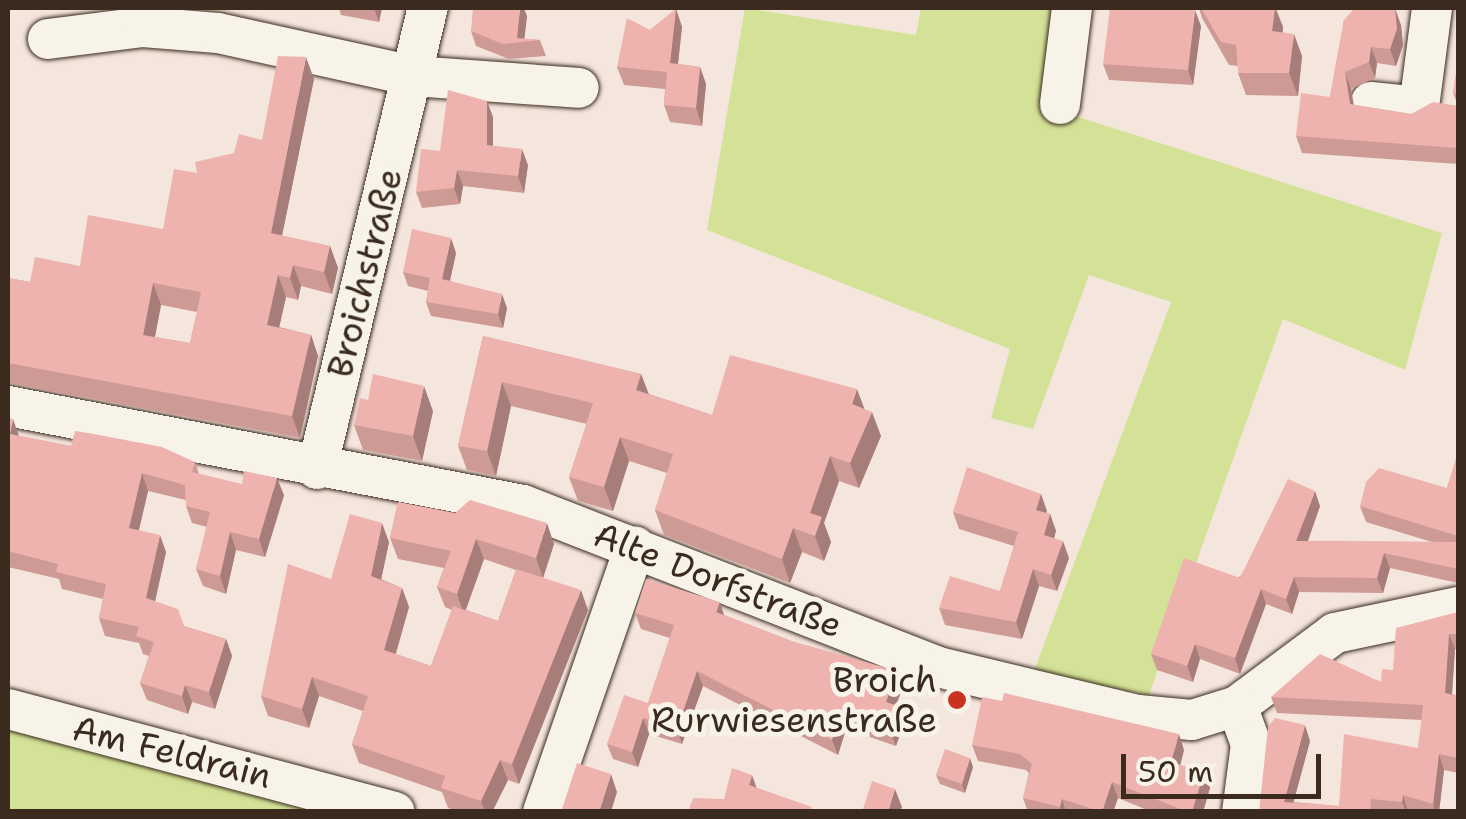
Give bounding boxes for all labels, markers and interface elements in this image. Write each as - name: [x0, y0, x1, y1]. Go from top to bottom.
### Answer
- street label: Broichstraße: [319, 164, 411, 382]
- street label: Alte Dorfstraße: [588, 513, 848, 647]
- place label: Broich Rurwiesenstraße: [651, 659, 937, 741]
- marker: Broich Rurwiesenstraße: [946, 689, 968, 711]
- street label: Am Feldrain: [68, 707, 276, 797]
- scale bar: [1126, 734, 1326, 796]
- text: 50 m: [1138, 751, 1213, 792]

